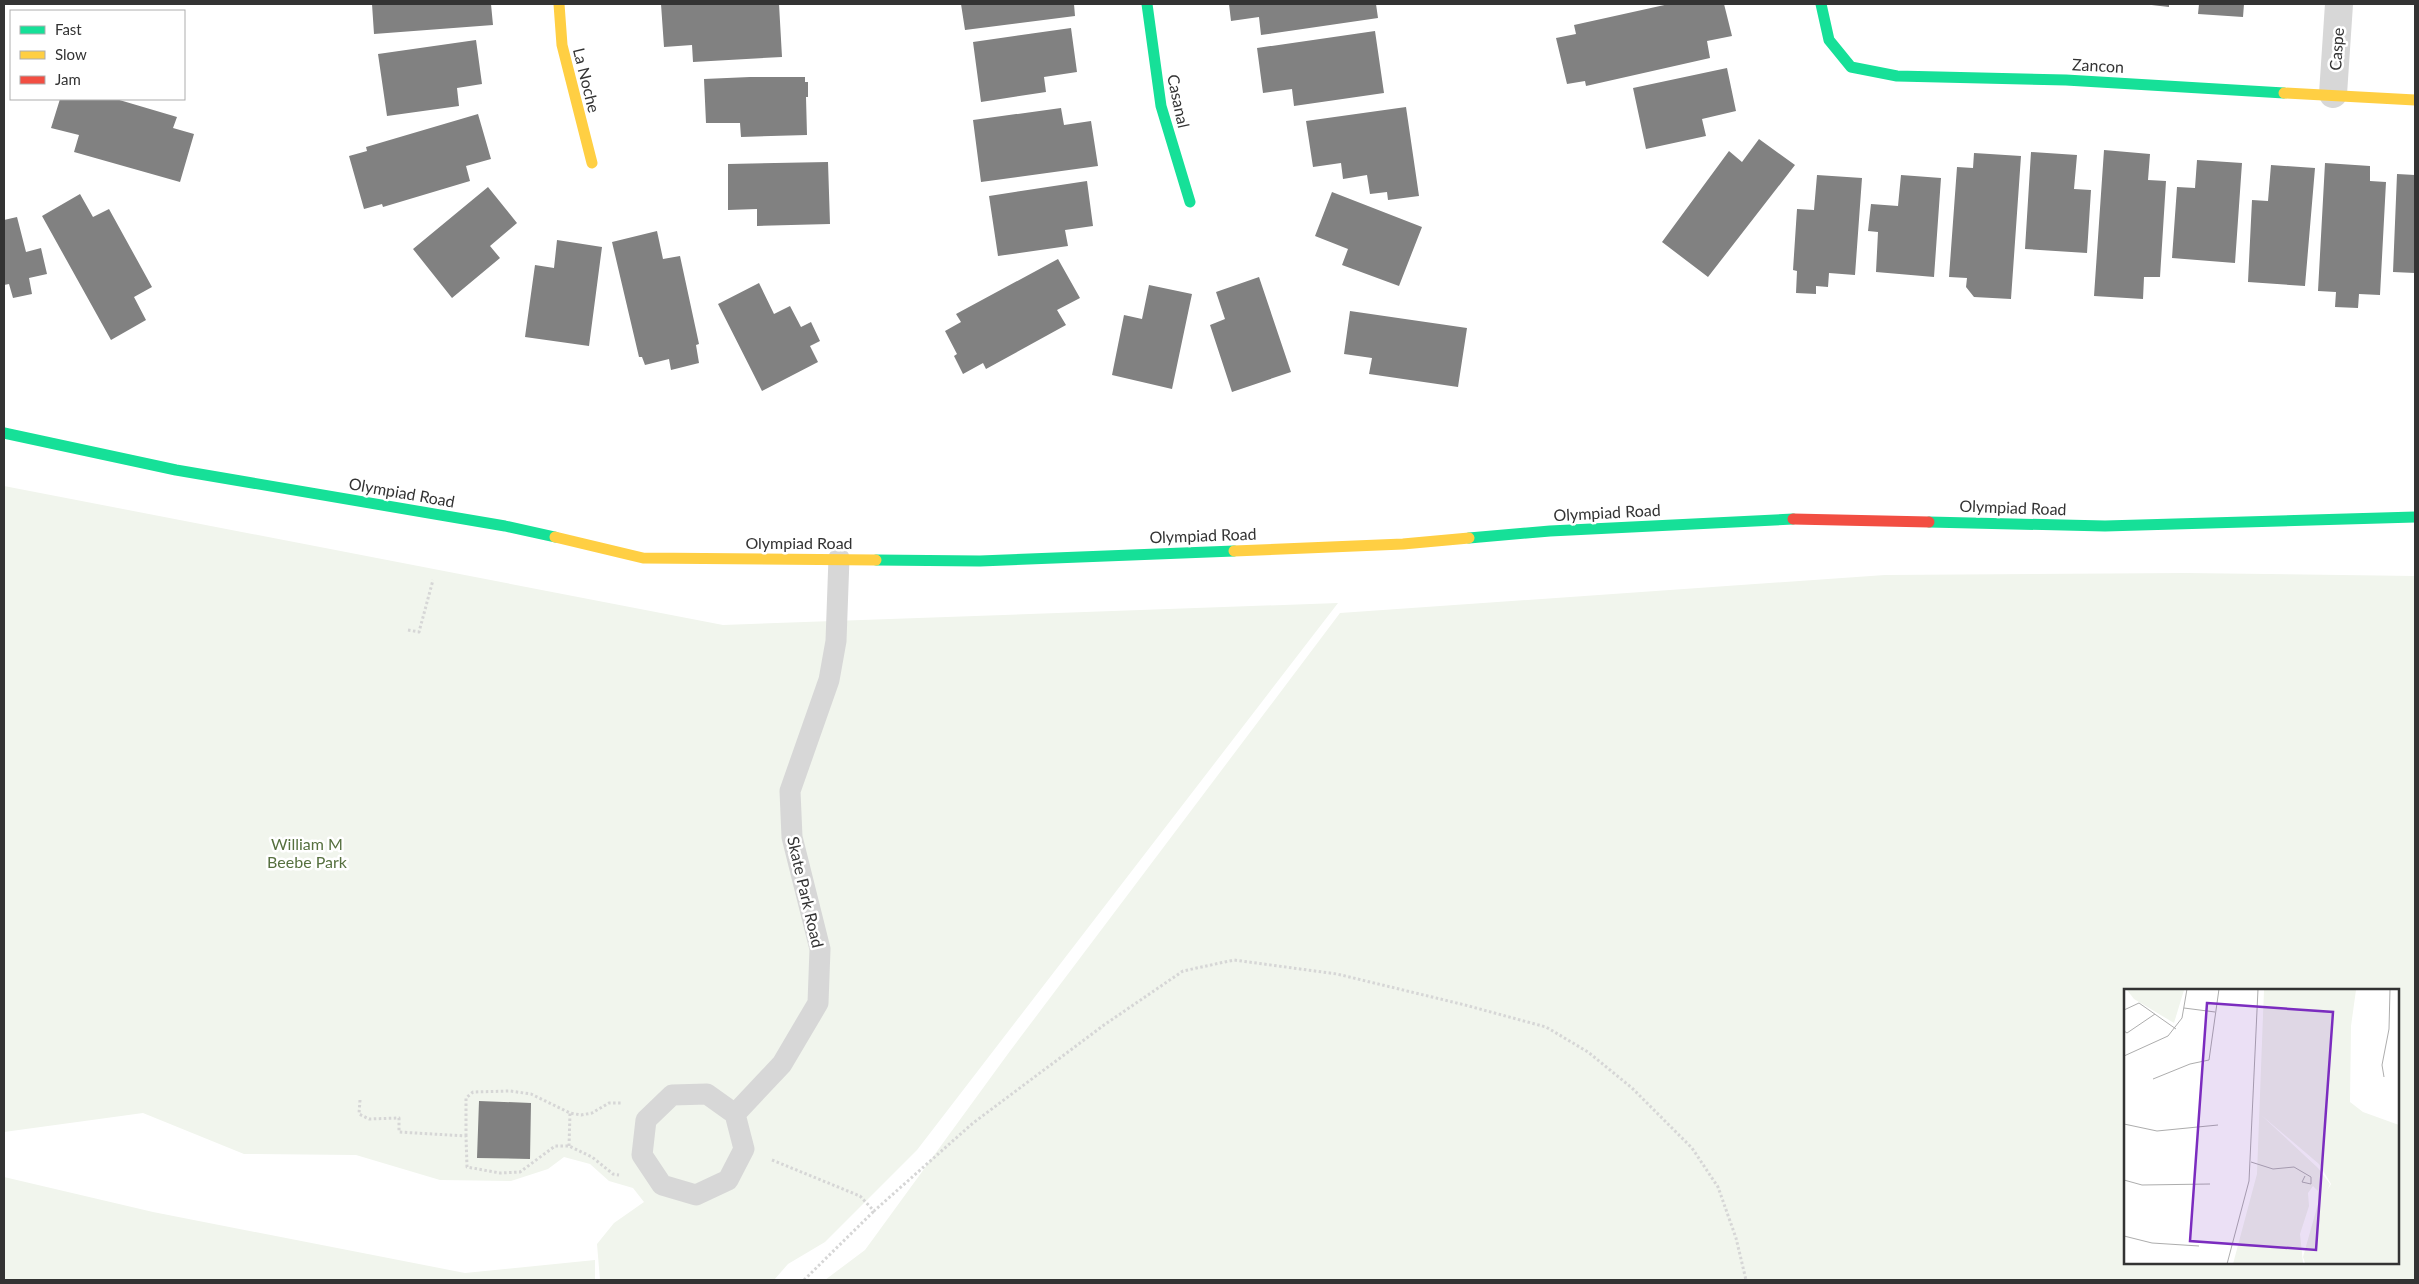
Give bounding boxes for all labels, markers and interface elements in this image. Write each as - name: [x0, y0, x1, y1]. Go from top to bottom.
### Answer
- legend: [10, 10, 185, 100]
- text: Fast: [55, 20, 82, 38]
- street label: Caspe: [2325, 27, 2347, 71]
- text: Slow: [55, 45, 87, 63]
- street label: La Noche: [570, 46, 604, 114]
- street label: Zancon: [2072, 54, 2124, 76]
- text: Jam: [55, 70, 81, 88]
- street label: Casanal: [1164, 73, 1194, 129]
- street label: Olympiad Road: [348, 473, 456, 511]
- street label: Olympiad Road: [1959, 496, 2067, 518]
- street label: Olympiad Road: [1553, 500, 1661, 524]
- street label: Olympiad Road: [1149, 524, 1257, 546]
- street label: Olympiad Road: [745, 533, 853, 552]
- park label: William M Beebe Park: [267, 834, 348, 871]
- street label: Skate Park Road: [784, 835, 828, 949]
- inset map: [2124, 989, 2399, 1264]

